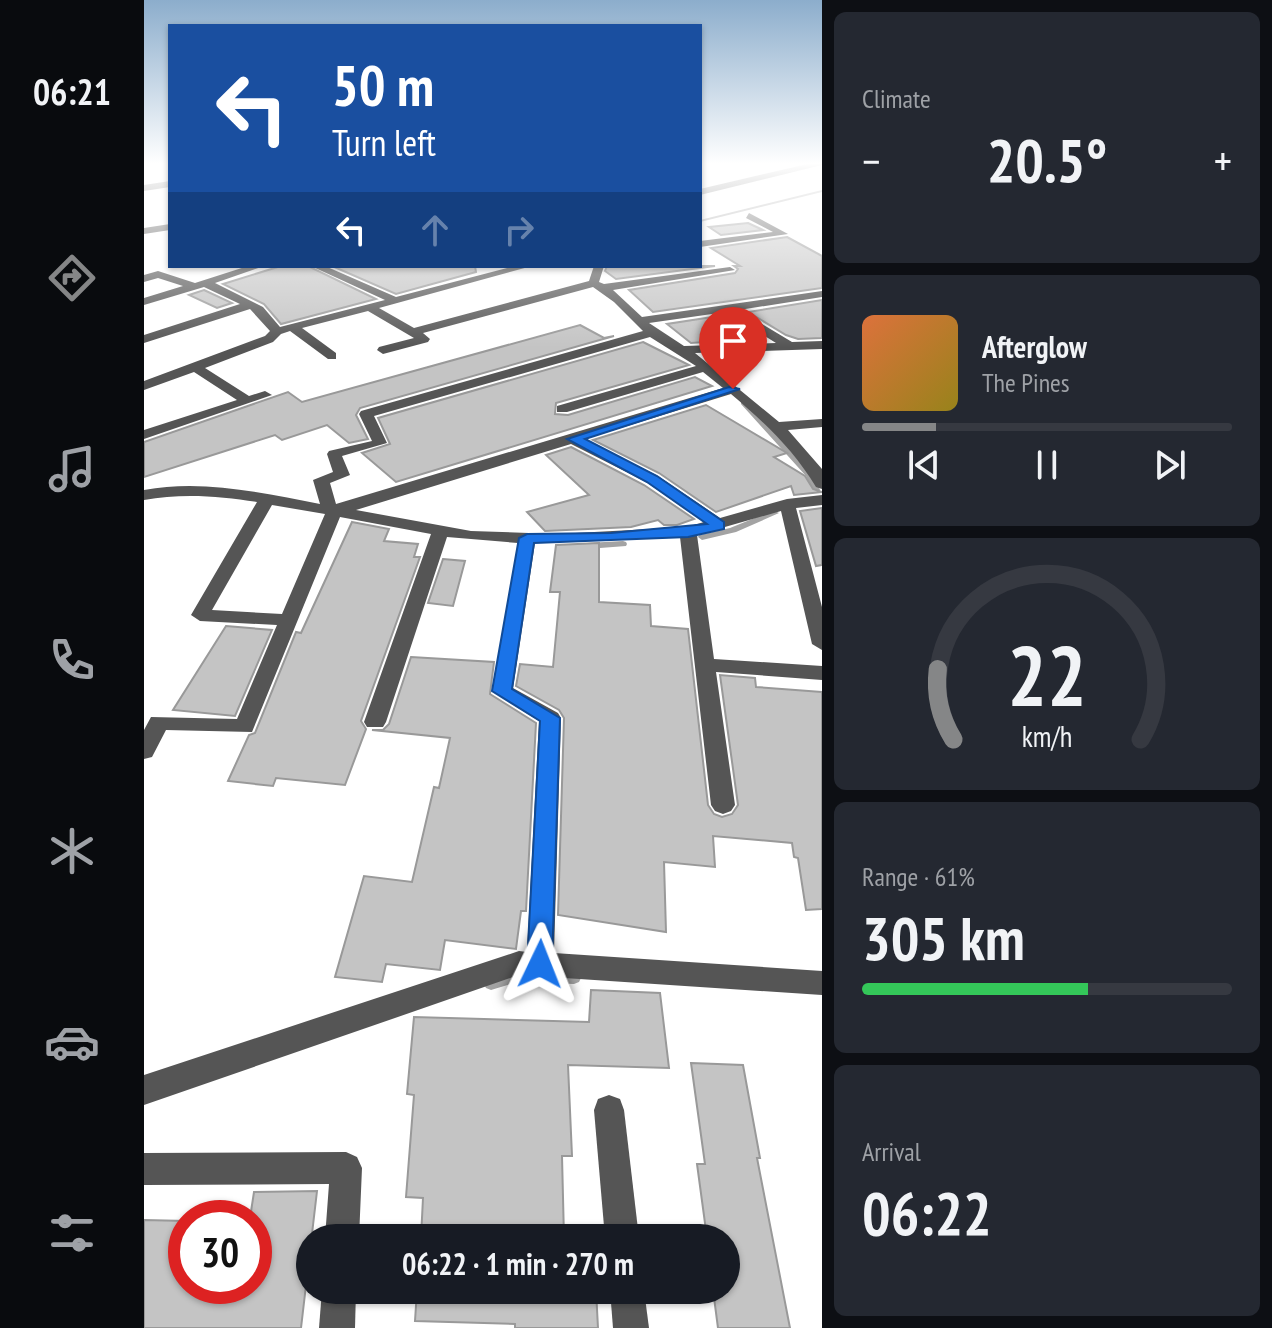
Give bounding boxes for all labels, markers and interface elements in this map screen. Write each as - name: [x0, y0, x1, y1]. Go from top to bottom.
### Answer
- text: 50 m: [332, 49, 434, 121]
- icon: left: [200, 56, 304, 160]
- text: 06:21: [33, 68, 111, 115]
- text: Climate: [862, 82, 931, 115]
- text: Turn left: [332, 119, 436, 166]
- text: 20.5°: [987, 121, 1107, 199]
- text: −: [862, 132, 880, 189]
- text: +: [1214, 132, 1232, 189]
- icon: left: [329, 208, 373, 252]
- icon: ahead: [413, 208, 457, 252]
- icon: right: [497, 208, 541, 252]
- icon: directions: [44, 250, 100, 306]
- pin: [699, 307, 767, 389]
- icon: arrive: [711, 319, 755, 363]
- text: Afterglow: [982, 327, 1087, 366]
- text: The Pines: [982, 366, 1070, 399]
- icon: music: [44, 441, 100, 497]
- icon: previous: [902, 443, 946, 487]
- icon: pause: [1025, 443, 1069, 487]
- icon: next: [1148, 443, 1192, 487]
- text: 22: [1007, 621, 1087, 729]
- icon: phone: [44, 632, 100, 688]
- text: km/h: [1022, 718, 1072, 755]
- icon: climate: [44, 823, 100, 879]
- text: Range · 61%: [862, 860, 975, 893]
- text: 305 km: [862, 899, 1025, 977]
- position arrow: [498, 922, 582, 1006]
- icon: car: [44, 1014, 100, 1070]
- text: Arrival: [862, 1135, 921, 1168]
- text: 06:22: [862, 1174, 992, 1252]
- speed limit sign: 30: [168, 1200, 272, 1304]
- icon: filters: [44, 1205, 100, 1261]
- text: 06:22 · 1 min · 270 m: [402, 1244, 634, 1283]

